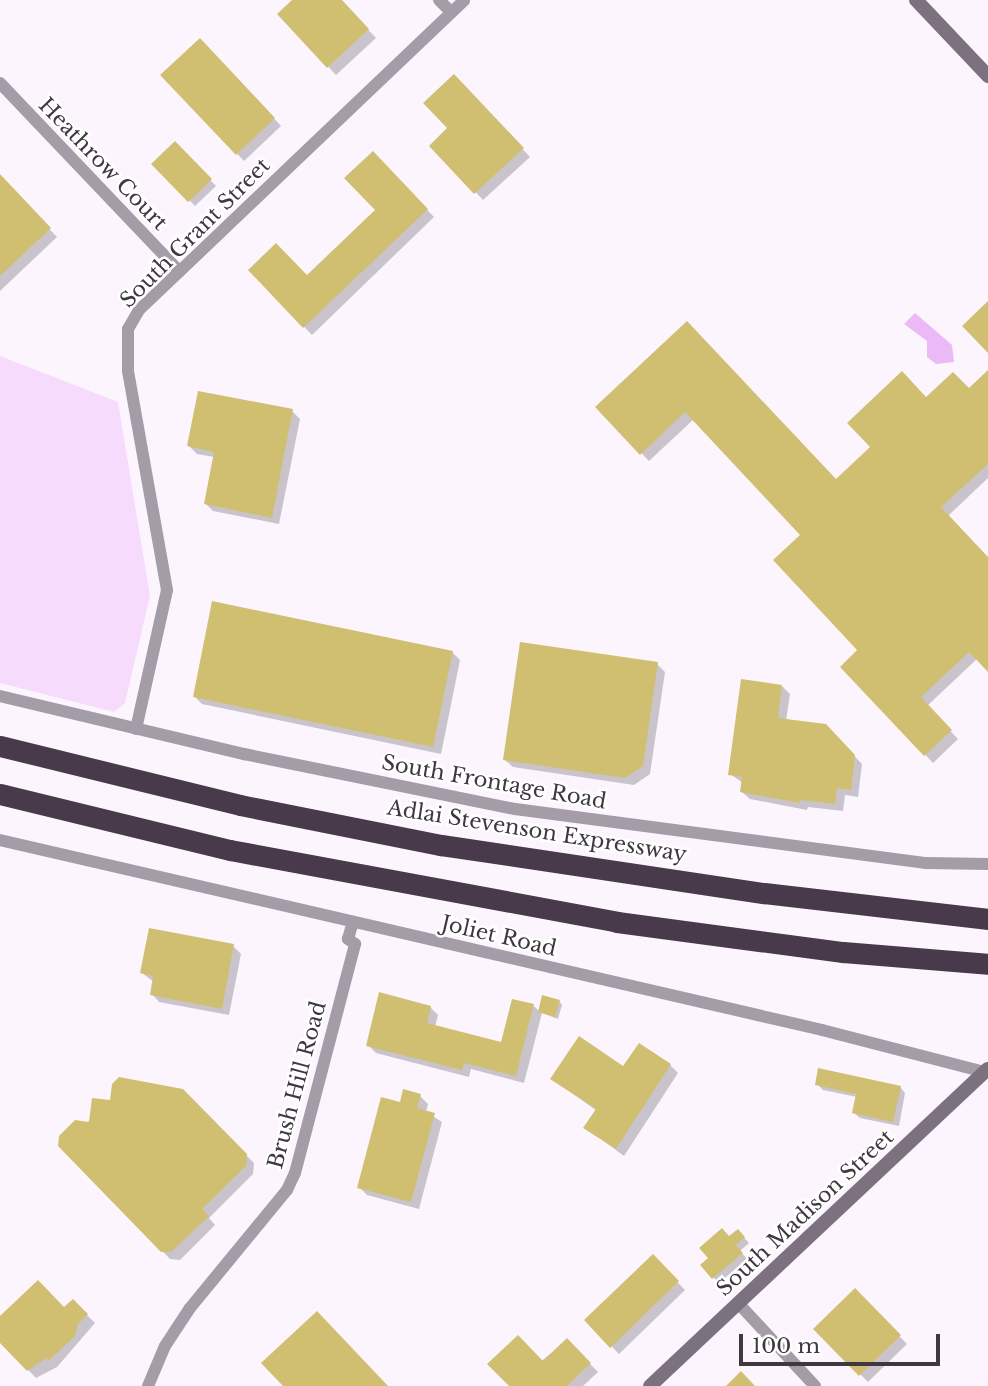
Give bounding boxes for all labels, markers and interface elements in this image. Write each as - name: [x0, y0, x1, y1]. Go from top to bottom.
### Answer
- street label: Heathrow Court: [33, 92, 173, 236]
- street label: South Grant Street: [115, 153, 275, 313]
- street label: South Frontage Road: [380, 750, 608, 814]
- street label: Adlai Stevenson Expressway: [385, 795, 689, 867]
- street label: Joliet Road: [439, 911, 559, 961]
- street label: Brush Hill Road: [263, 999, 331, 1171]
- street label: South Madison Street: [711, 1124, 899, 1302]
- scale bar: [743, 1320, 944, 1364]
- text: 100 m: [752, 1333, 820, 1359]

